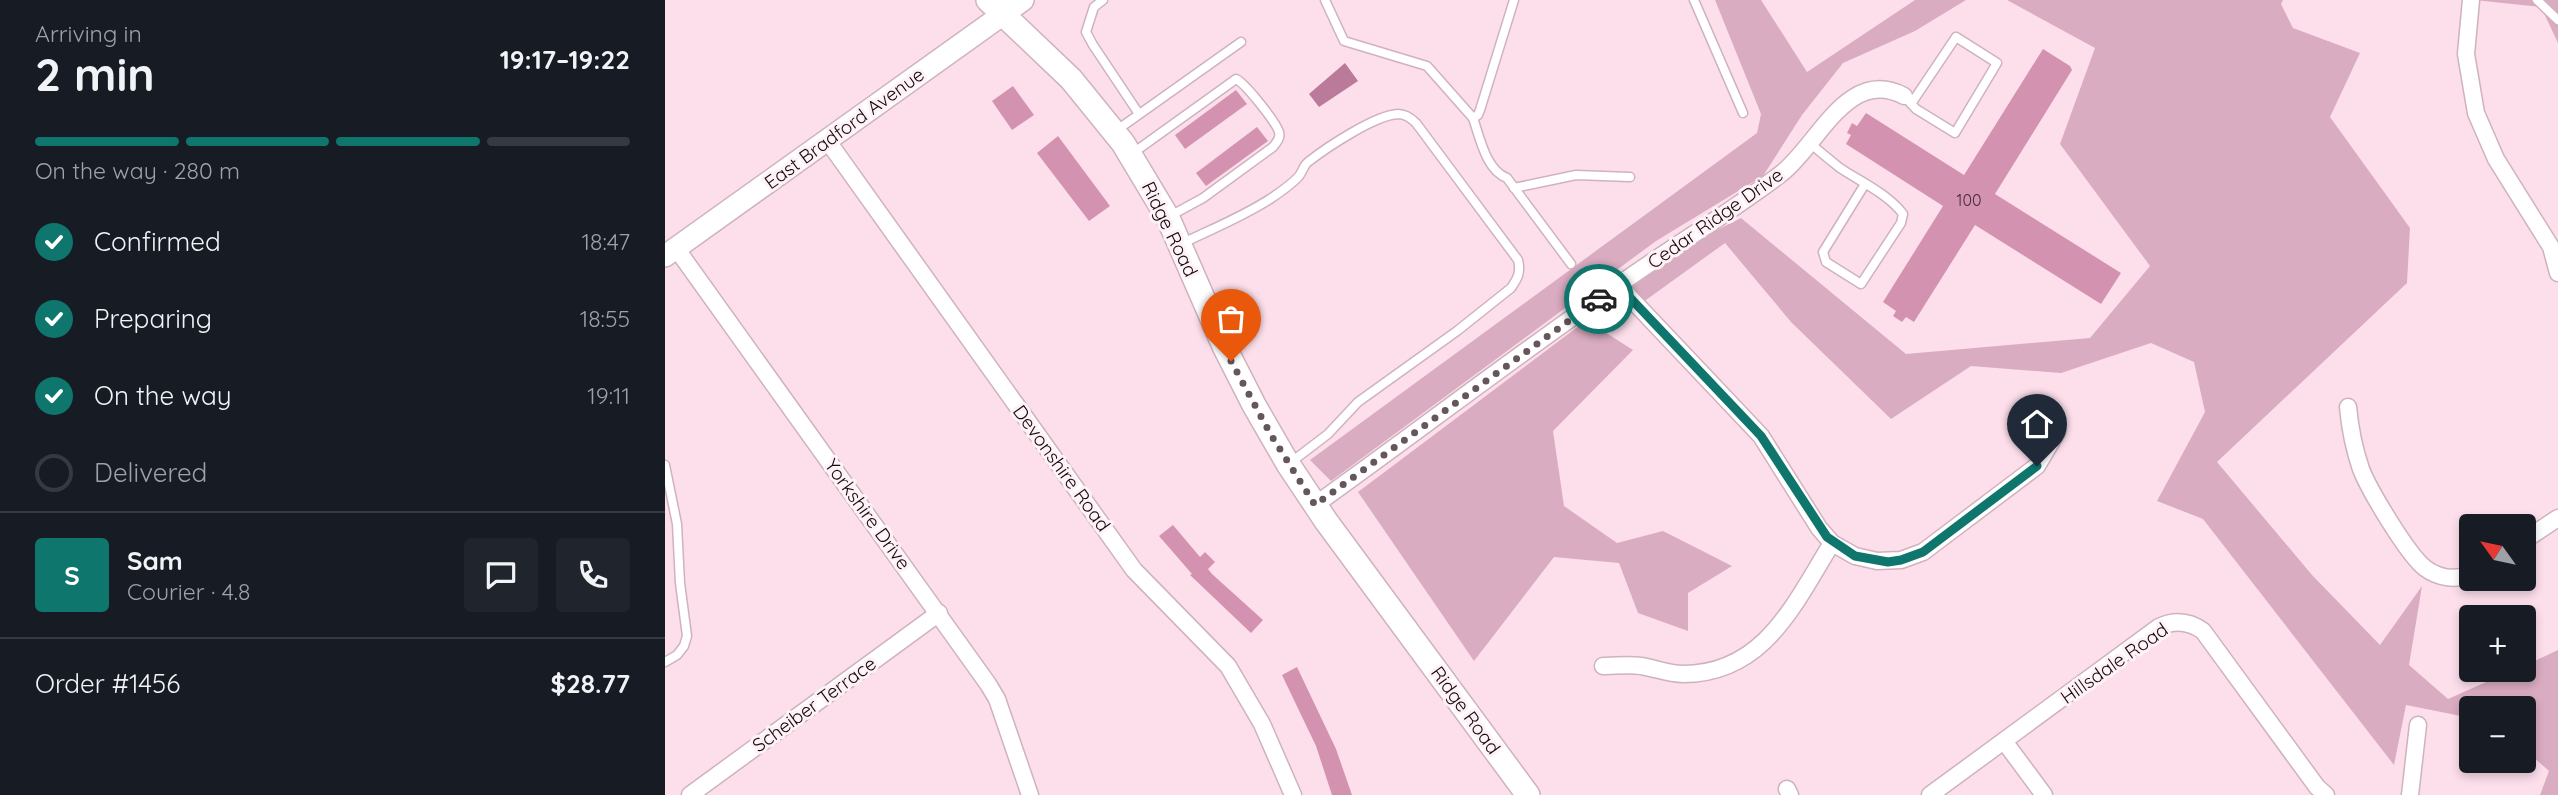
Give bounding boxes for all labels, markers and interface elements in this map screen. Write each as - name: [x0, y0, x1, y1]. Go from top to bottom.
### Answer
- text: Arriving in: [35, 19, 142, 48]
- text: 19:17–19:22: [500, 43, 630, 76]
- text: 2 min: [35, 45, 155, 103]
- street label: East Bradford Avenue: [759, 62, 929, 194]
- text: On the way · 280 m: [35, 156, 240, 185]
- street label: Cedar Ridge Drive: [1643, 162, 1787, 274]
- street label: Ridge Road: [1137, 178, 1203, 280]
- house number: 100: [1957, 190, 1981, 210]
- icon: check: [35, 223, 73, 261]
- text: Confirmed: [94, 225, 221, 258]
- text: 18:47: [582, 227, 630, 256]
- courier: [1564, 264, 1634, 334]
- icon: car: [1580, 280, 1618, 318]
- pin: [1201, 289, 1261, 361]
- icon: check: [35, 300, 73, 338]
- icon: bag: [1212, 300, 1250, 338]
- text: Preparing: [94, 302, 212, 335]
- text: 18:55: [580, 304, 630, 333]
- icon: check: [35, 377, 73, 415]
- text: On the way: [94, 379, 232, 412]
- text: 19:11: [587, 381, 630, 410]
- pin: [2007, 394, 2067, 466]
- street label: Devonshire Road: [1008, 400, 1116, 536]
- icon: home: [2018, 405, 2056, 443]
- street label: Yorkshire Drive: [820, 454, 916, 574]
- text: Delivered: [94, 456, 207, 489]
- north arrow: [2459, 514, 2536, 592]
- map controls: [2459, 514, 2536, 773]
- button: chat: [464, 538, 538, 612]
- button: phone: [556, 538, 630, 612]
- text: Sam: [127, 544, 183, 577]
- text: S: [64, 559, 80, 592]
- text: Courier · 4.8: [127, 577, 250, 606]
- button: +: [2459, 605, 2536, 682]
- street label: Hillsdale Road: [2056, 617, 2172, 709]
- street label: Scheiber Terrace: [747, 651, 881, 757]
- street label: Ridge Road: [1426, 661, 1506, 759]
- text: Order #1456: [35, 667, 180, 700]
- text: $28.77: [550, 667, 630, 700]
- button: −: [2459, 696, 2536, 773]

